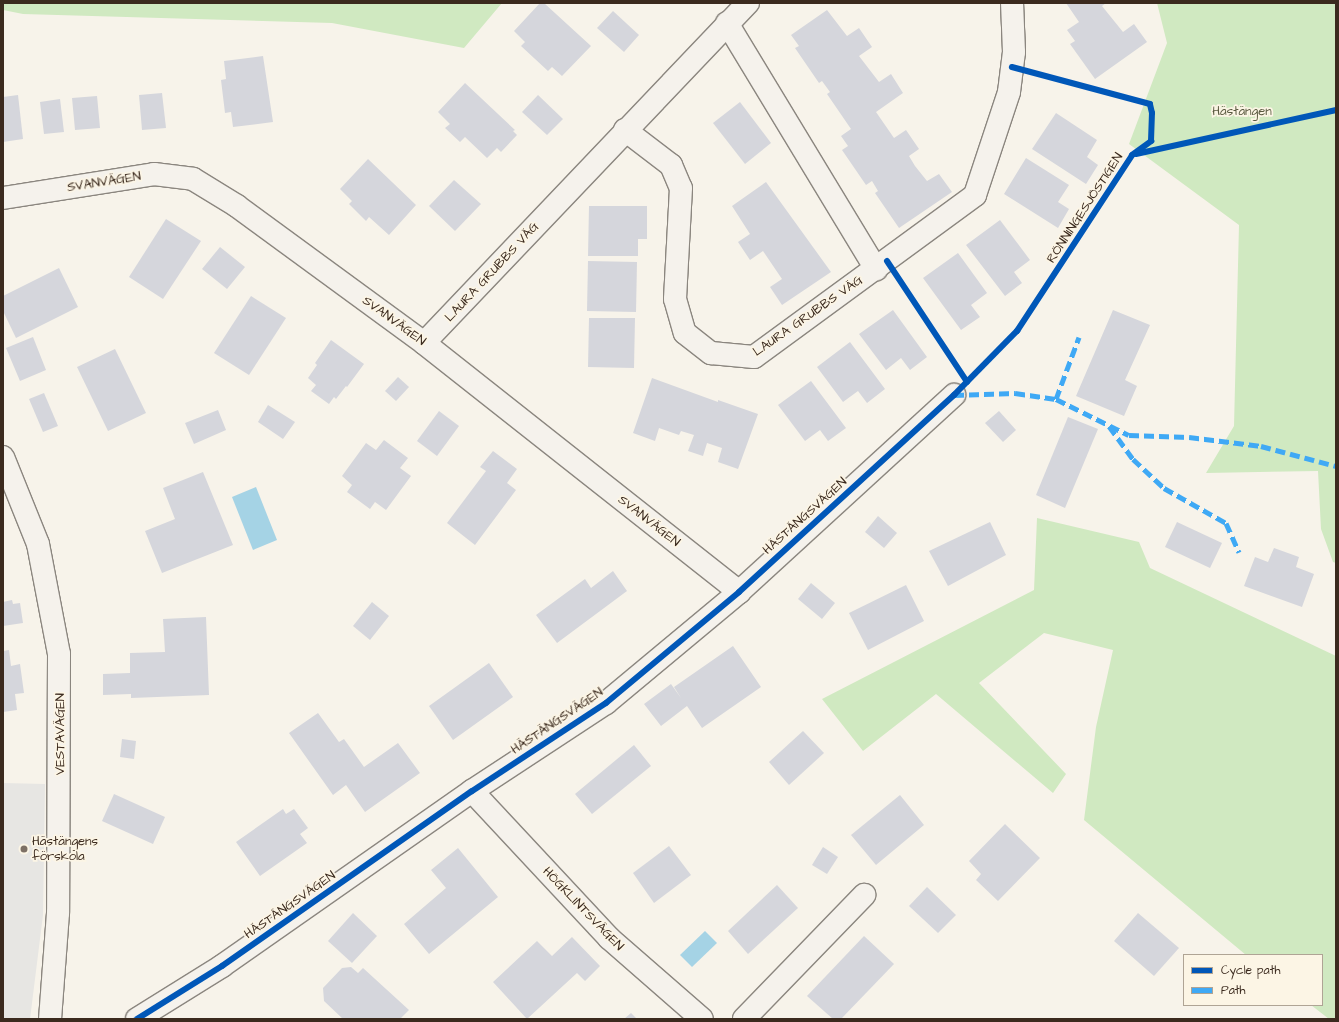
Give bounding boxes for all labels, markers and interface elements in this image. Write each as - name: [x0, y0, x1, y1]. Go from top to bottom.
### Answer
- park label: Hästängen: [1212, 103, 1272, 119]
- street label: RÖNNINGESJÖSTIGEN: [1044, 150, 1126, 266]
- street label: SVANVÄGEN: [66, 168, 142, 196]
- street label: LAURA GRUBBS VÄG: [442, 219, 542, 325]
- street label: LAURA GRUBBS VÄG: [750, 272, 866, 360]
- street label: SVANVÄGEN: [359, 293, 429, 349]
- street label: HÄSTÄNGSVÄGEN: [760, 474, 850, 558]
- street label: SVANVÄGEN: [615, 492, 683, 550]
- street label: HÄSTÄNGSVÄGEN: [508, 684, 606, 758]
- street label: VESTAVÄGEN: [52, 693, 68, 775]
- place label: Hästängens förskola: [32, 834, 98, 865]
- marker: Hästängens förskola: [19, 844, 29, 854]
- street label: HÖGKLINTSVÄGEN: [539, 864, 627, 954]
- street label: HÄSTÄNGSVÄGEN: [241, 868, 339, 942]
- legend: [1183, 954, 1323, 1006]
- text: Cycle path: [1221, 962, 1280, 979]
- text: Path: [1221, 982, 1246, 999]

